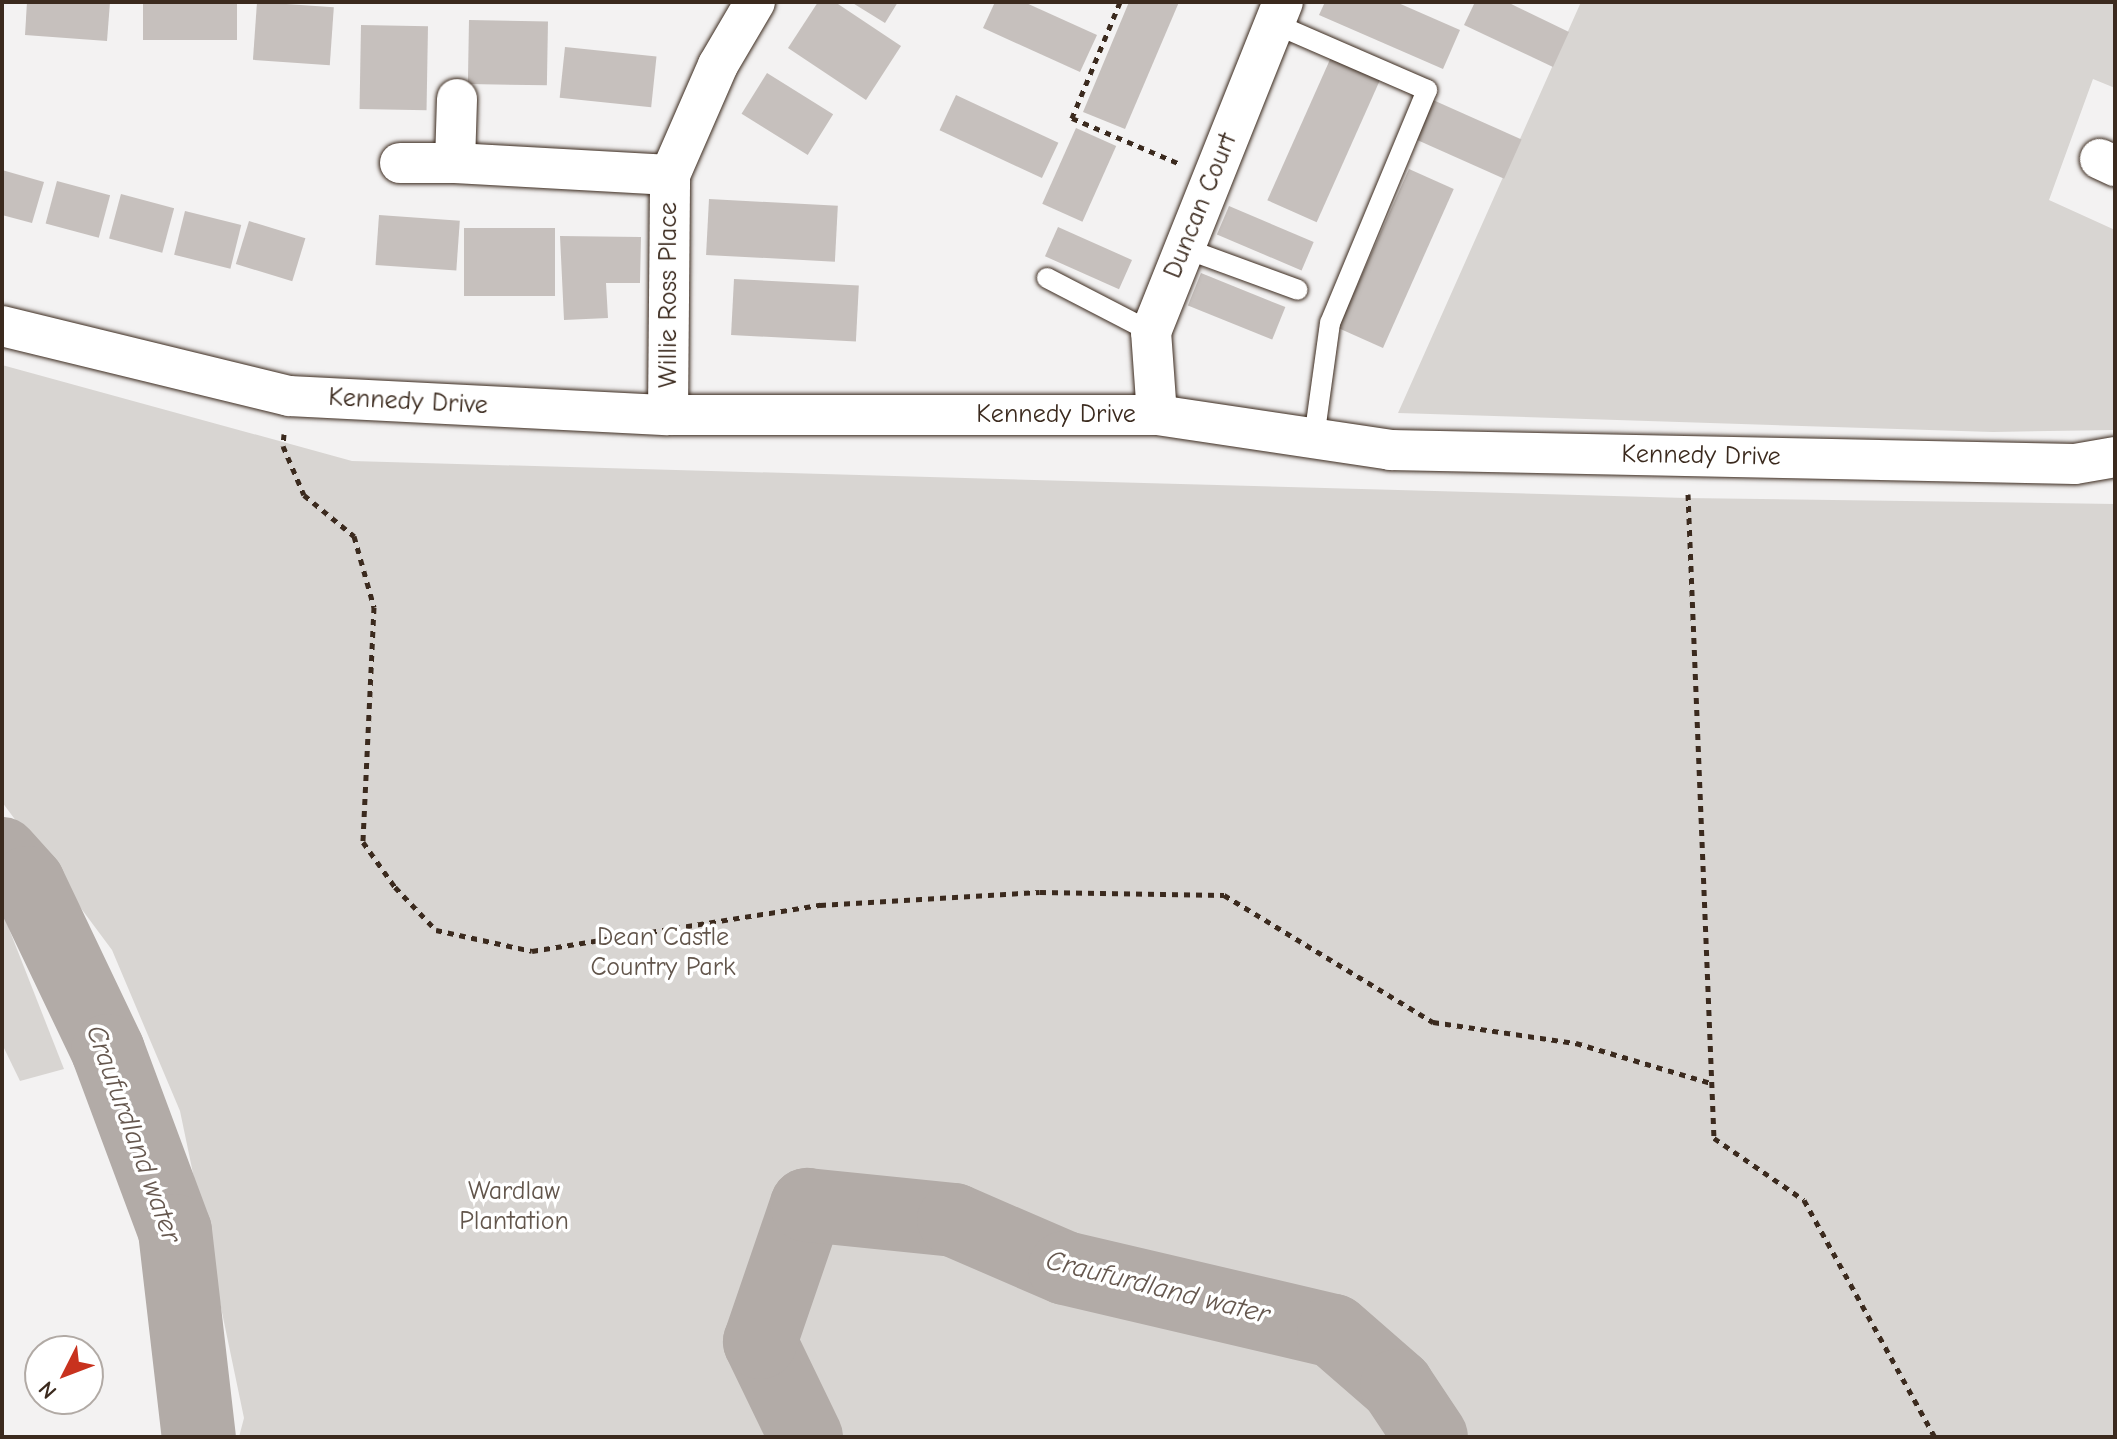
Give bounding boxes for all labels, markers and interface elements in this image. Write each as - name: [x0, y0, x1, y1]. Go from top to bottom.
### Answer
- street label: Duncan Court: [1158, 129, 1244, 283]
- street label: Willie Ross Place: [653, 202, 685, 388]
- street label: Kennedy Drive: [328, 382, 488, 422]
- street label: Kennedy Drive: [976, 399, 1136, 431]
- street label: Kennedy Drive: [1621, 439, 1781, 473]
- park label: Dean Castle Country Park: [590, 922, 736, 984]
- water label: Craufurdland water: [79, 1021, 189, 1247]
- park label: Wardlaw Plantation: [459, 1176, 569, 1238]
- water label: Craufurdland water: [1043, 1243, 1273, 1331]
- north arrow: [24, 1335, 104, 1415]
- text: N: [33, 1376, 62, 1404]

